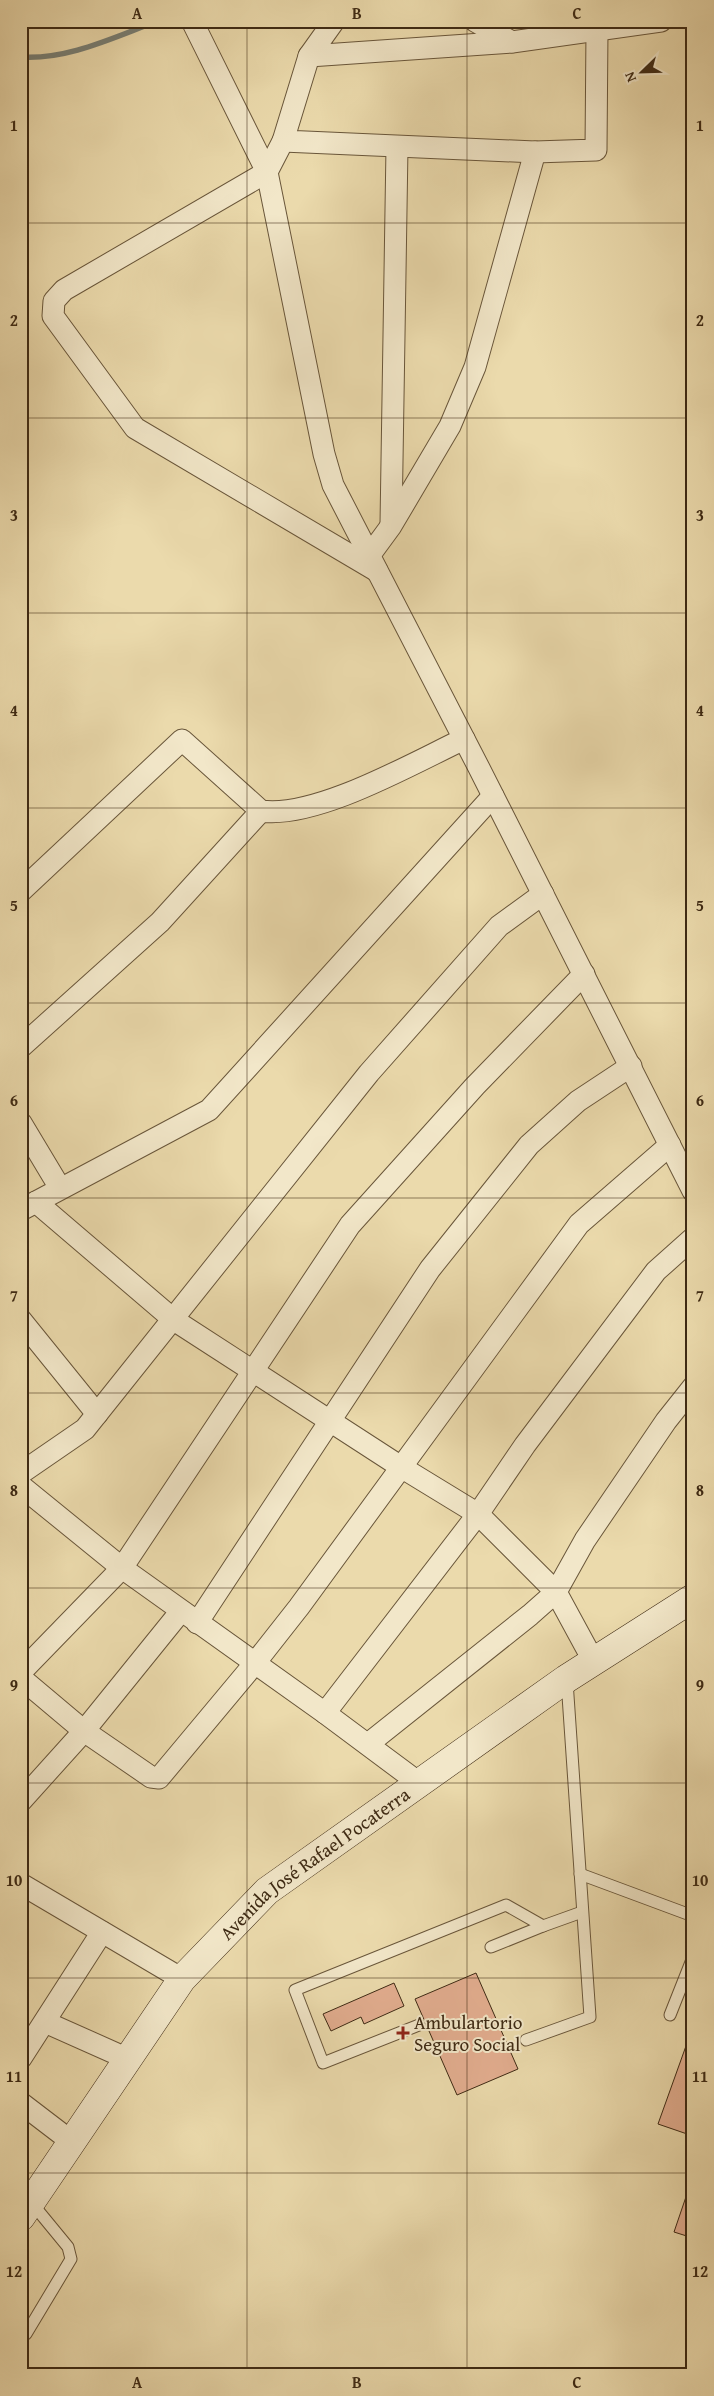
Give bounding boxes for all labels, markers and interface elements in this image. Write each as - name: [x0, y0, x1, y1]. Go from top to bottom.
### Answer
- text: A: [132, 1, 143, 25]
- text: B: [352, 1, 362, 25]
- text: C: [572, 1, 582, 25]
- north arrow: [616, 48, 666, 98]
- text: N: [619, 68, 641, 85]
- text: 1: [10, 113, 18, 137]
- text: 1: [696, 113, 704, 137]
- text: 2: [10, 308, 18, 332]
- text: 2: [696, 308, 704, 332]
- text: 3: [10, 503, 18, 527]
- text: 3: [696, 503, 704, 527]
- text: 4: [10, 698, 18, 722]
- text: 4: [696, 698, 704, 722]
- text: 5: [10, 893, 18, 917]
- text: 5: [696, 893, 704, 917]
- text: 6: [10, 1088, 18, 1112]
- text: 6: [696, 1088, 704, 1112]
- text: 7: [10, 1283, 18, 1307]
- text: 7: [696, 1283, 704, 1307]
- text: 8: [10, 1478, 18, 1502]
- text: 8: [696, 1478, 704, 1502]
- text: 9: [10, 1673, 18, 1697]
- text: 9: [696, 1673, 704, 1697]
- street label: Avenida José Rafael Pocaterra: [213, 1780, 415, 1946]
- text: 10: [6, 1868, 22, 1892]
- text: 10: [692, 1868, 708, 1892]
- place label: Ambulartorio Seguro Social: [414, 2008, 523, 2058]
- marker: Ambulartorio Seguro Social: [396, 2026, 410, 2040]
- text: 11: [6, 2064, 22, 2088]
- text: 11: [692, 2064, 708, 2088]
- text: 12: [6, 2259, 22, 2283]
- text: 12: [692, 2259, 708, 2283]
- text: A: [132, 2370, 143, 2394]
- text: B: [352, 2370, 362, 2394]
- text: C: [572, 2370, 582, 2394]

